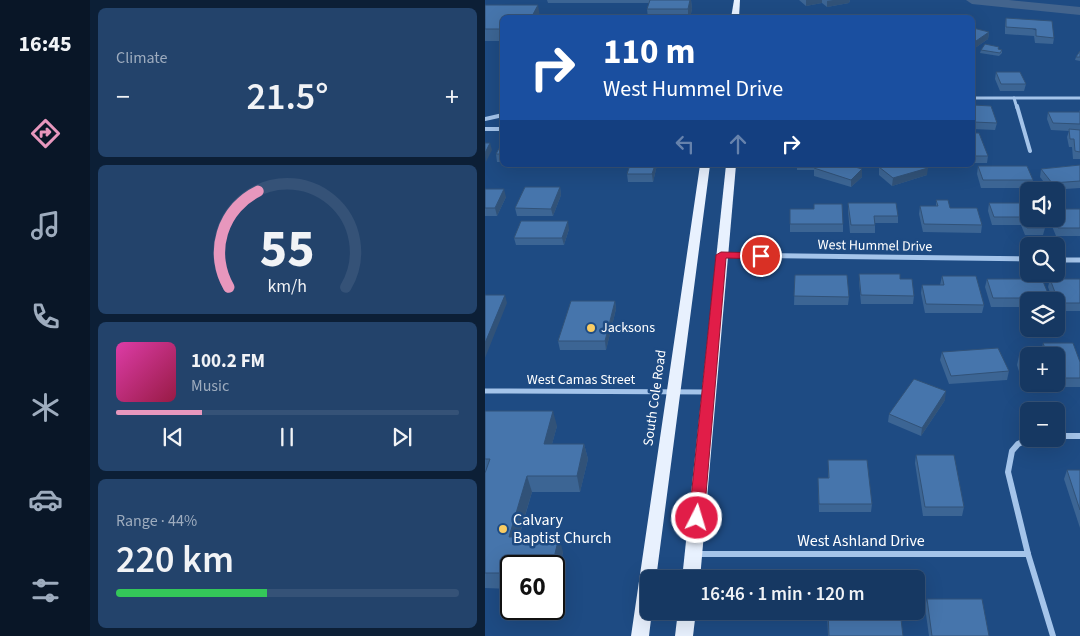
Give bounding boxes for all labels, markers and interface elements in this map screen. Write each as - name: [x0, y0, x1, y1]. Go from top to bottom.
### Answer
- text: 110 m: [603, 27, 695, 77]
- text: 16:45: [18, 28, 72, 60]
- icon: right: [520, 35, 585, 100]
- text: Climate: [116, 47, 167, 69]
- text: 21.5°: [246, 70, 329, 124]
- text: West Hummel Drive: [603, 73, 783, 105]
- text: −: [116, 77, 130, 117]
- text: +: [445, 77, 459, 117]
- icon: directions: [28, 116, 63, 151]
- icon: left: [671, 130, 699, 158]
- icon: ahead: [724, 130, 752, 158]
- icon: right: [777, 130, 805, 158]
- map controls: [1020, 182, 1065, 447]
- button: sound: [1020, 182, 1065, 227]
- icon: music: [28, 208, 63, 243]
- text: 55: [260, 213, 315, 287]
- pin: [740, 235, 782, 277]
- street label: West Hummel Drive: [817, 235, 933, 257]
- button: search: [1020, 237, 1065, 282]
- icon: arrive: [747, 242, 775, 270]
- text: km/h: [268, 274, 307, 299]
- button: layers: [1020, 292, 1065, 337]
- icon: phone: [28, 299, 63, 334]
- place label: Jacksons: [601, 318, 655, 338]
- marker: Jacksons: [585, 322, 597, 334]
- button: +: [1020, 347, 1065, 392]
- text: 100.2 FM: [191, 348, 265, 375]
- street label: South Cole Road: [638, 349, 672, 447]
- street label: West Camas Street: [527, 370, 636, 390]
- text: Music: [191, 375, 229, 397]
- icon: climate: [28, 390, 63, 425]
- button: −: [1020, 402, 1065, 447]
- icon: previous: [159, 423, 187, 451]
- icon: pause: [273, 423, 301, 451]
- icon: next: [388, 423, 416, 451]
- icon: car: [28, 482, 63, 517]
- position arrow: [670, 491, 722, 543]
- place label: Calvary Baptist Church: [513, 509, 611, 549]
- text: Range · 44%: [116, 510, 197, 532]
- marker: Calvary Baptist Church: [497, 523, 509, 535]
- street label: West Ashland Drive: [797, 530, 925, 552]
- text: 220 km: [116, 533, 234, 587]
- speed limit sign: 60: [500, 555, 565, 620]
- icon: filters: [28, 573, 63, 608]
- text: 16:46 · 1 min · 120 m: [700, 581, 865, 608]

